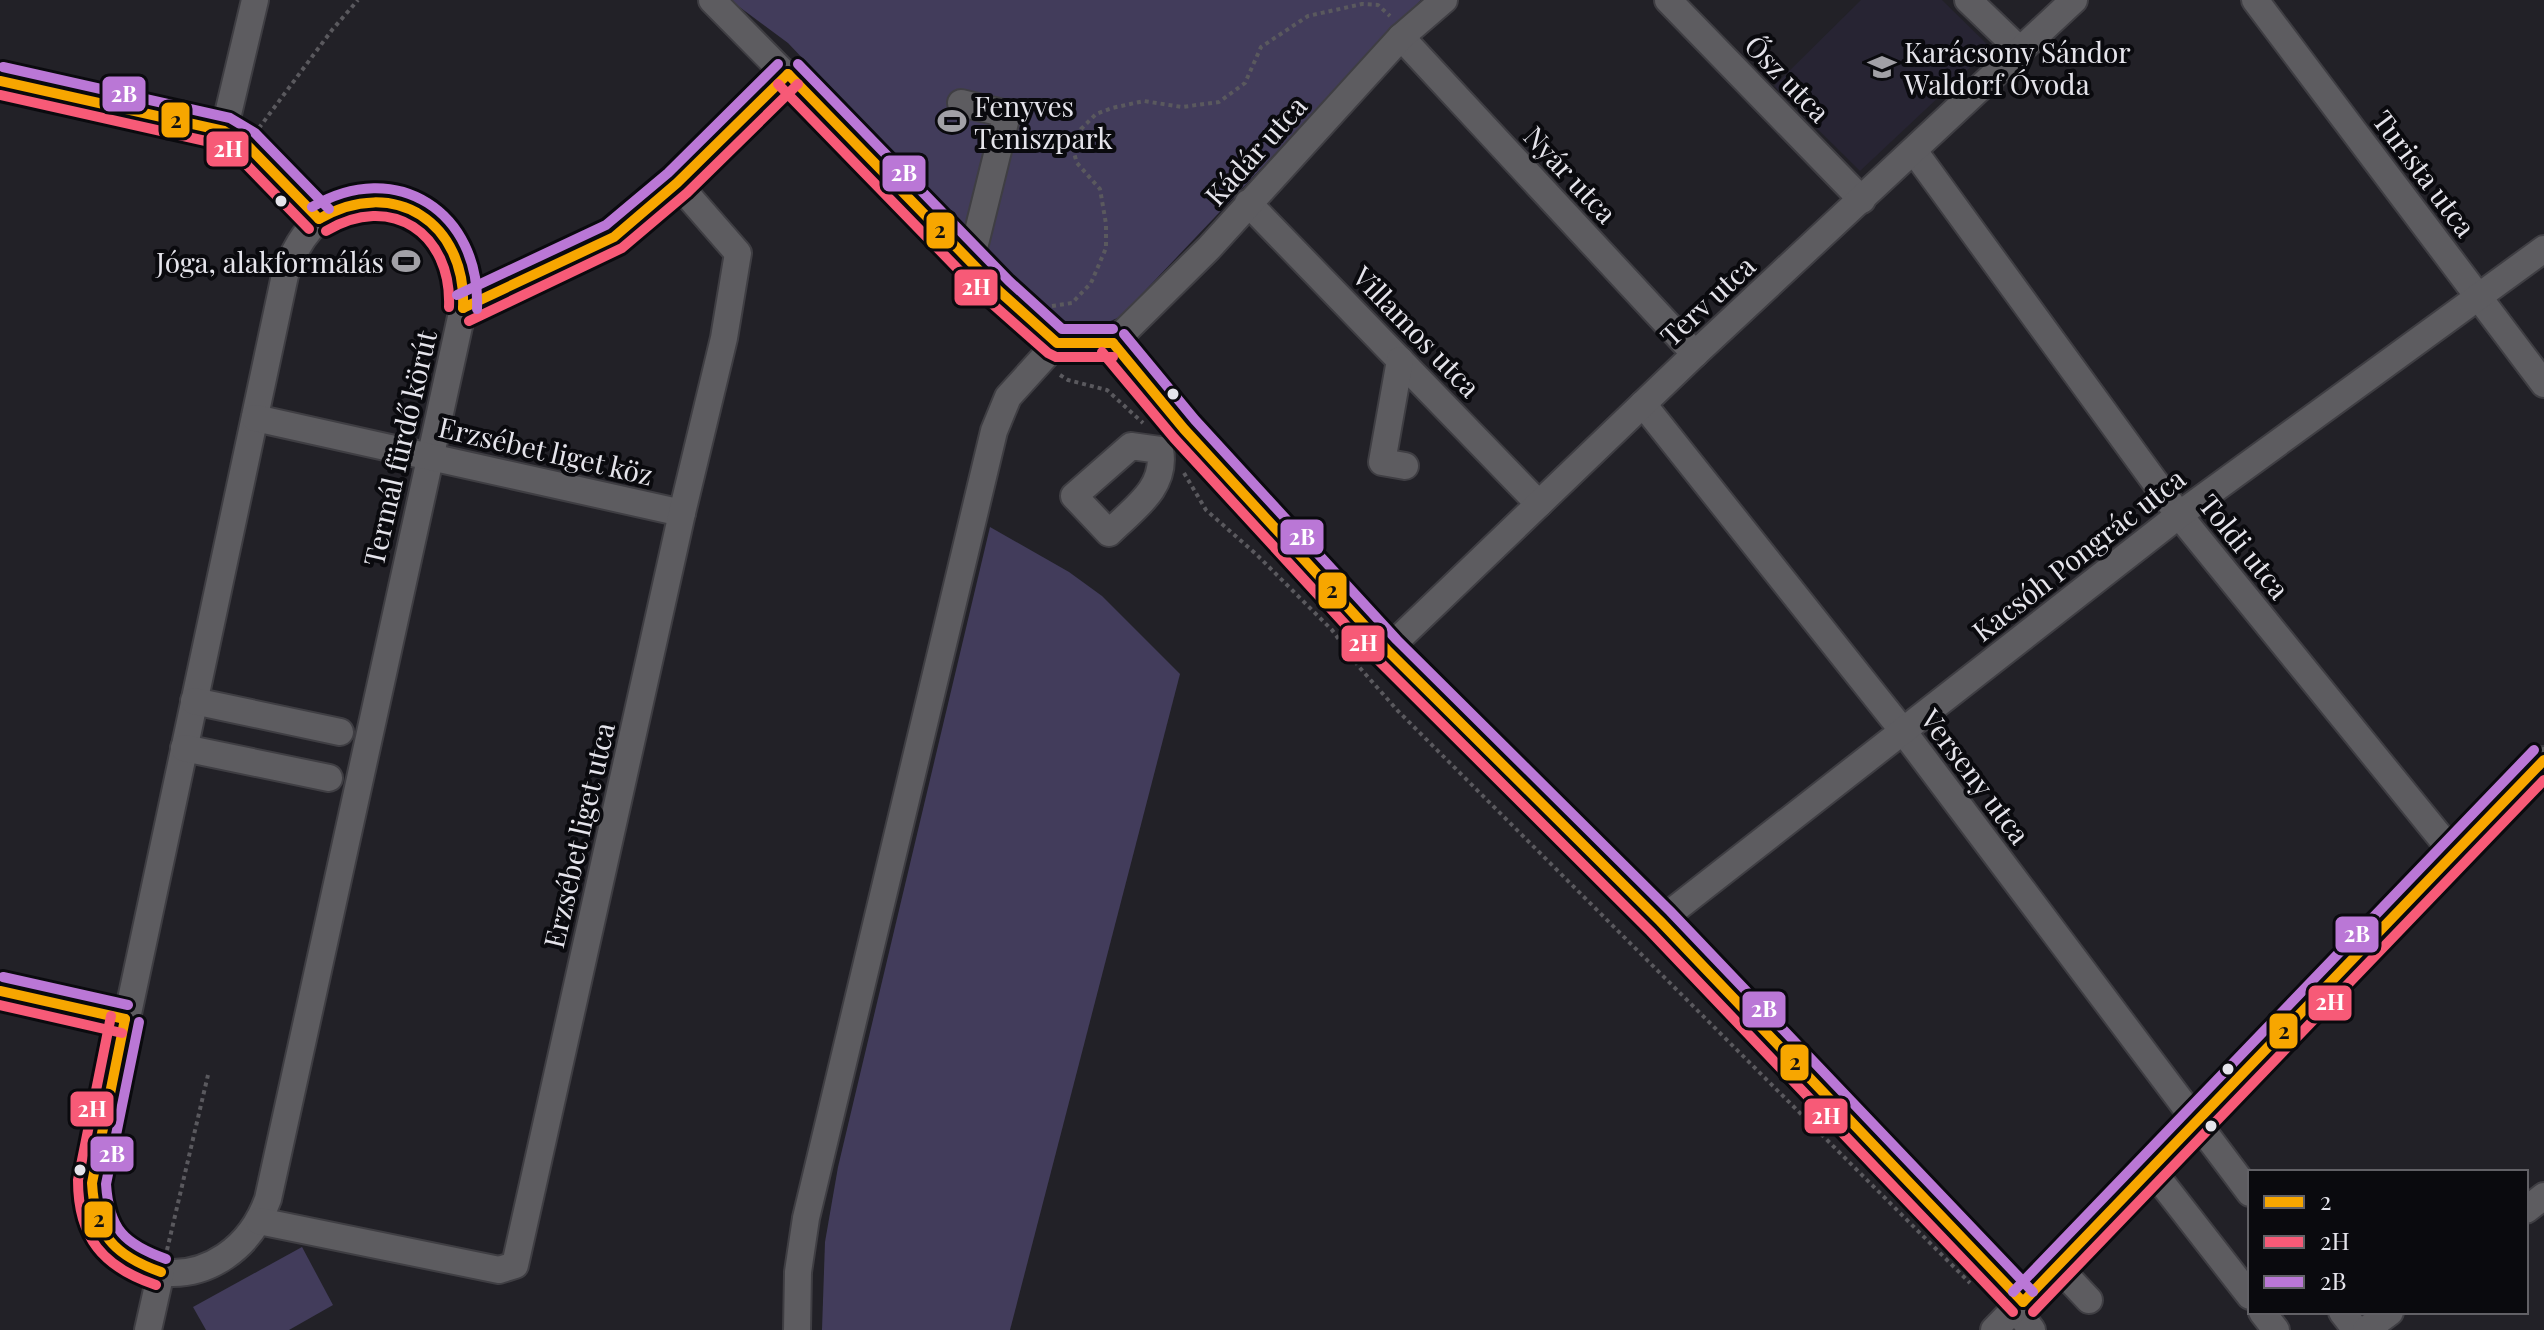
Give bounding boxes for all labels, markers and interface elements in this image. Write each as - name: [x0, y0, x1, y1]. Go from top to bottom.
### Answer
- street label: Ősz utca: [1737, 27, 1839, 129]
- place label: Karácsony Sándor Waldorf Óvoda: [1903, 33, 2131, 102]
- school or university icon: Karácsony Sándor Waldorf Óvoda: [1867, 52, 1897, 82]
- line badge: 2B: [101, 75, 147, 113]
- text: 2B: [111, 78, 137, 108]
- place label: Fenyves Teniszpark: [974, 87, 1113, 156]
- street label: Kádár utca: [1196, 87, 1314, 213]
- line badge: 2: [160, 101, 191, 139]
- street label: Turista utca: [2365, 102, 2485, 244]
- text: 2: [170, 104, 182, 134]
- sports icon: Fenyves Teniszpark: [937, 106, 967, 136]
- street label: Nyár utca: [1517, 118, 1625, 230]
- line badge: 2H: [205, 130, 250, 168]
- text: 2H: [213, 133, 243, 163]
- line badge: 2B: [881, 154, 927, 193]
- text: 2B: [891, 157, 917, 187]
- unlabelled marker: [273, 193, 289, 209]
- line badge: 2: [925, 211, 956, 250]
- text: 2: [934, 214, 946, 244]
- place label: Jóga, alakformálás: [155, 243, 384, 280]
- sports icon: Jóga, alakformálás: [391, 246, 421, 276]
- street label: Terv utca: [1652, 247, 1762, 353]
- street label: Villamos utca: [1344, 257, 1489, 404]
- line badge: 2H: [953, 268, 999, 307]
- text: 2H: [961, 271, 991, 301]
- street label: Termál fürdő körút: [354, 326, 444, 569]
- unlabelled marker: [1165, 386, 1181, 402]
- street label: Erzsébet liget köz: [435, 407, 657, 493]
- street label: Kacsóh Pongrác utca: [1964, 459, 2192, 649]
- street label: Toldi utca: [2192, 486, 2298, 606]
- line badge: 2B: [1279, 518, 1325, 556]
- text: 2B: [1289, 521, 1315, 551]
- line badge: 2: [1317, 571, 1348, 610]
- text: 2: [1326, 574, 1338, 604]
- line badge: 2H: [1340, 624, 1386, 663]
- text: 2H: [1348, 627, 1378, 657]
- street label: Verseny utca: [1913, 700, 2039, 851]
- street label: Erzsébet liget utca: [534, 719, 622, 951]
- line badge: 2B: [2334, 915, 2380, 954]
- text: 2B: [2344, 918, 2370, 948]
- line badge: 2H: [2307, 984, 2353, 1022]
- text: 2H: [2315, 986, 2345, 1016]
- line badge: 2B: [1741, 990, 1787, 1029]
- text: 2B: [1751, 993, 1777, 1023]
- line badge: 2: [2268, 1012, 2299, 1050]
- text: 2: [2278, 1015, 2290, 1045]
- line badge: 2: [1779, 1043, 1810, 1082]
- text: 2: [1789, 1046, 1801, 1076]
- unlabelled marker: [2220, 1061, 2236, 1077]
- line badge: 2H: [69, 1090, 115, 1128]
- text: 2H: [77, 1093, 107, 1123]
- line badge: 2H: [1803, 1097, 1849, 1135]
- text: 2H: [1811, 1100, 1841, 1130]
- unlabelled marker: [2203, 1118, 2219, 1134]
- line badge: 2B: [89, 1135, 135, 1173]
- text: 2B: [99, 1138, 125, 1168]
- unlabelled marker: [72, 1162, 88, 1178]
- legend: [2248, 1170, 2528, 1314]
- text: 2: [2320, 1184, 2332, 1216]
- line badge: 2: [83, 1200, 114, 1239]
- text: 2: [93, 1203, 105, 1233]
- text: 2H: [2320, 1224, 2350, 1256]
- text: 2B: [2320, 1264, 2346, 1296]

